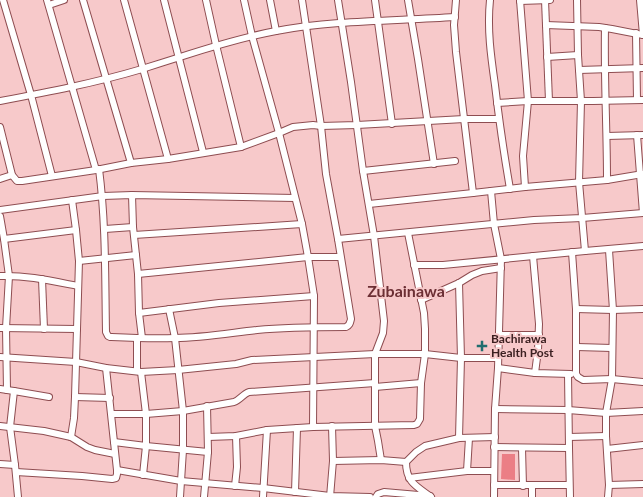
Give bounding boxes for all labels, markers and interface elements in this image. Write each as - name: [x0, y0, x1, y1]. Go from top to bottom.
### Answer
- district label: Zubainawa: [367, 281, 445, 300]
- place label: Bachirawa Health Post: [491, 331, 554, 360]
- marker: Bachirawa Health Post: [476, 340, 488, 352]

